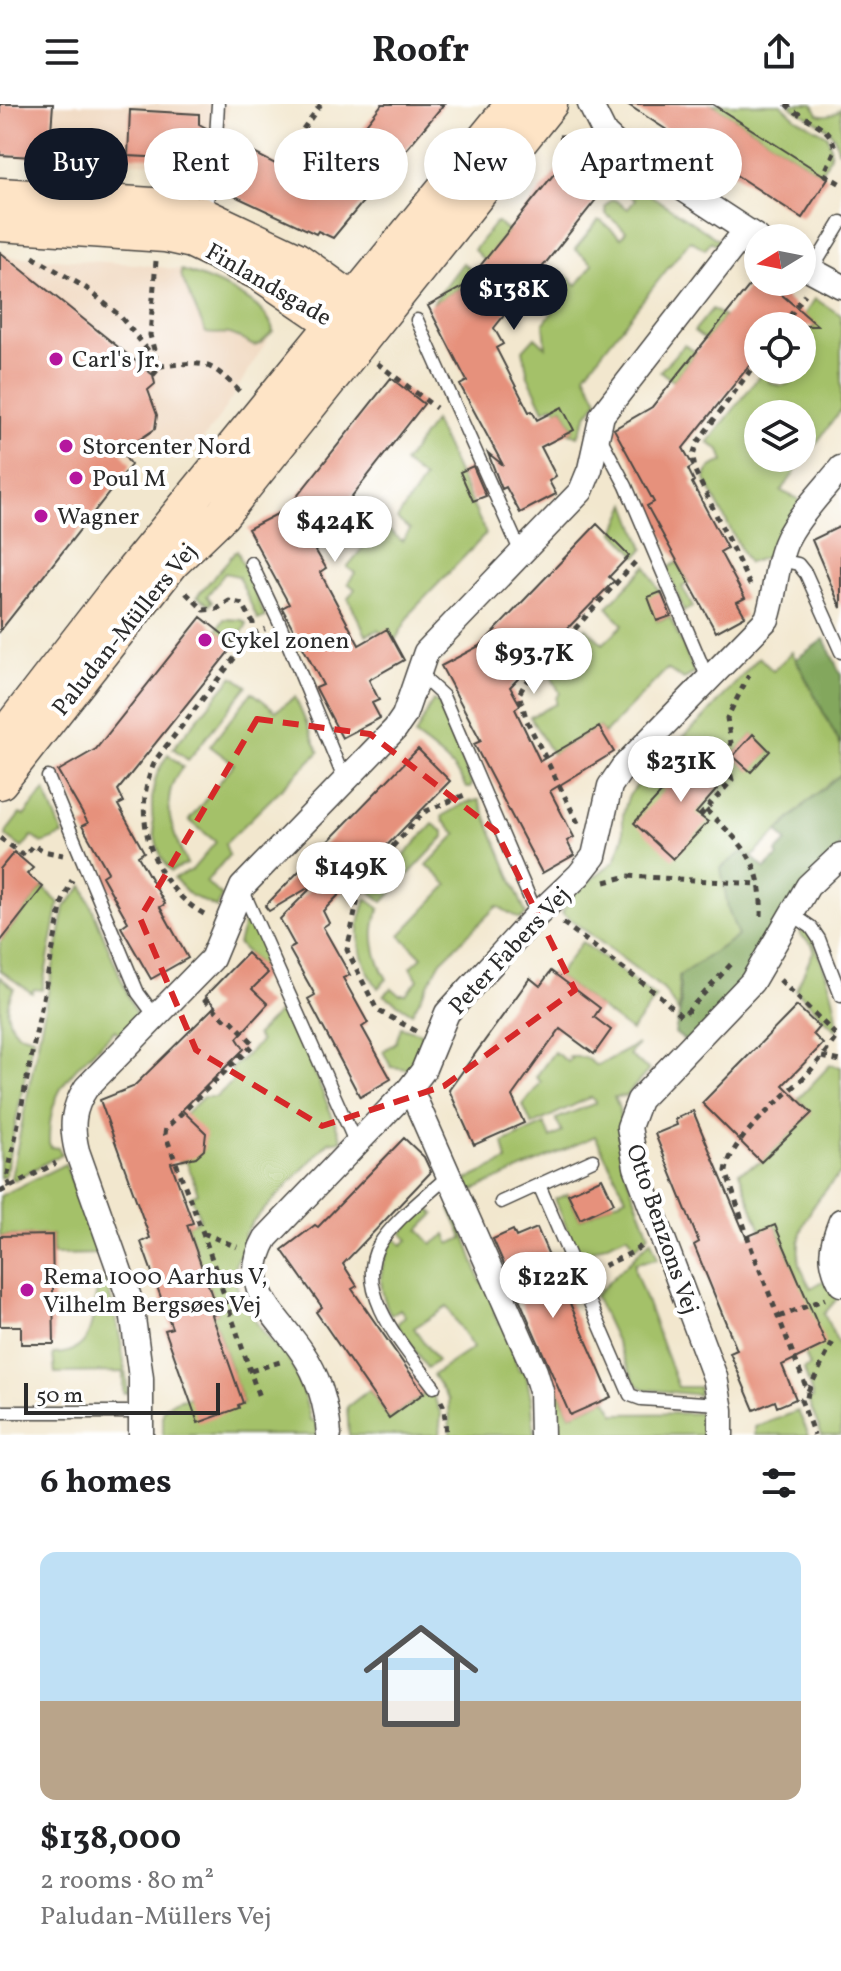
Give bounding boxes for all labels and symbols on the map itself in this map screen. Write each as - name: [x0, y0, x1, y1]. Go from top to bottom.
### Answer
- north arrow: [744, 224, 816, 296]
- street label: Finlandsgade: [199, 236, 337, 336]
- pin: $138K: [458, 264, 570, 332]
- place label: Carl's Jr.: [72, 344, 159, 378]
- marker: Carl's Jr.: [47, 350, 65, 368]
- place label: Storcenter Nord: [82, 431, 251, 465]
- marker: Storcenter Nord: [57, 437, 75, 455]
- place label: Poul M: [92, 463, 166, 497]
- marker: Poul M: [67, 469, 85, 487]
- pin: $424K: [279, 496, 391, 564]
- place label: Wagner: [57, 501, 139, 535]
- marker: Wagner: [32, 507, 50, 525]
- street label: Paludan-Müllers Vej: [45, 536, 206, 724]
- place label: Cykel zonen: [221, 625, 350, 659]
- pin: $93.7K: [469, 628, 599, 696]
- marker: Cykel zonen: [196, 631, 214, 649]
- pin: $231K: [625, 736, 737, 804]
- pin: $149K: [295, 842, 407, 910]
- street label: Peter Fabers Vej: [442, 880, 579, 1023]
- street label: Otto Benzons Vej: [616, 1140, 706, 1319]
- pin: $122K: [497, 1252, 609, 1320]
- place label: Rema 1000 Aarhus V, Vilhelm Bergsøes Vej: [43, 1261, 268, 1323]
- marker: Rema 1000 Aarhus V, Vilhelm Bergsøes Vej: [18, 1281, 36, 1299]
- scale bar: [24, 1379, 220, 1415]

